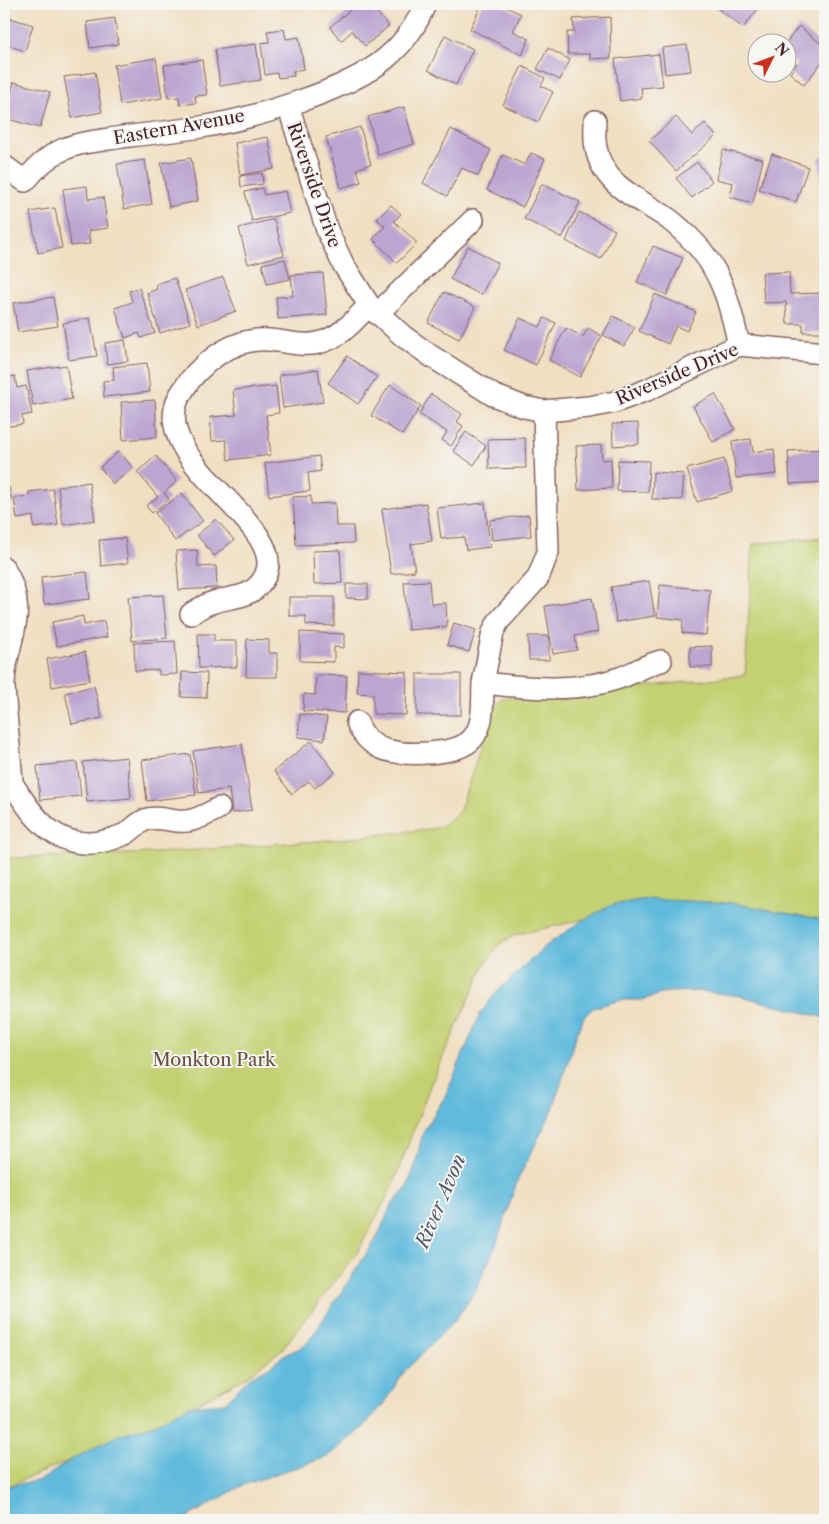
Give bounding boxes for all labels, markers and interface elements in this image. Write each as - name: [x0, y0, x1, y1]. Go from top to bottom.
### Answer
- north arrow: [746, 32, 796, 82]
- text: N: [771, 39, 792, 60]
- street label: Eastern Avenue: [112, 105, 246, 149]
- street label: Riverside Drive: [282, 119, 346, 251]
- street label: Riverside Drive: [612, 338, 742, 410]
- park label: Monkton Park: [153, 1049, 277, 1071]
- water label: River Avon: [410, 1151, 470, 1253]

